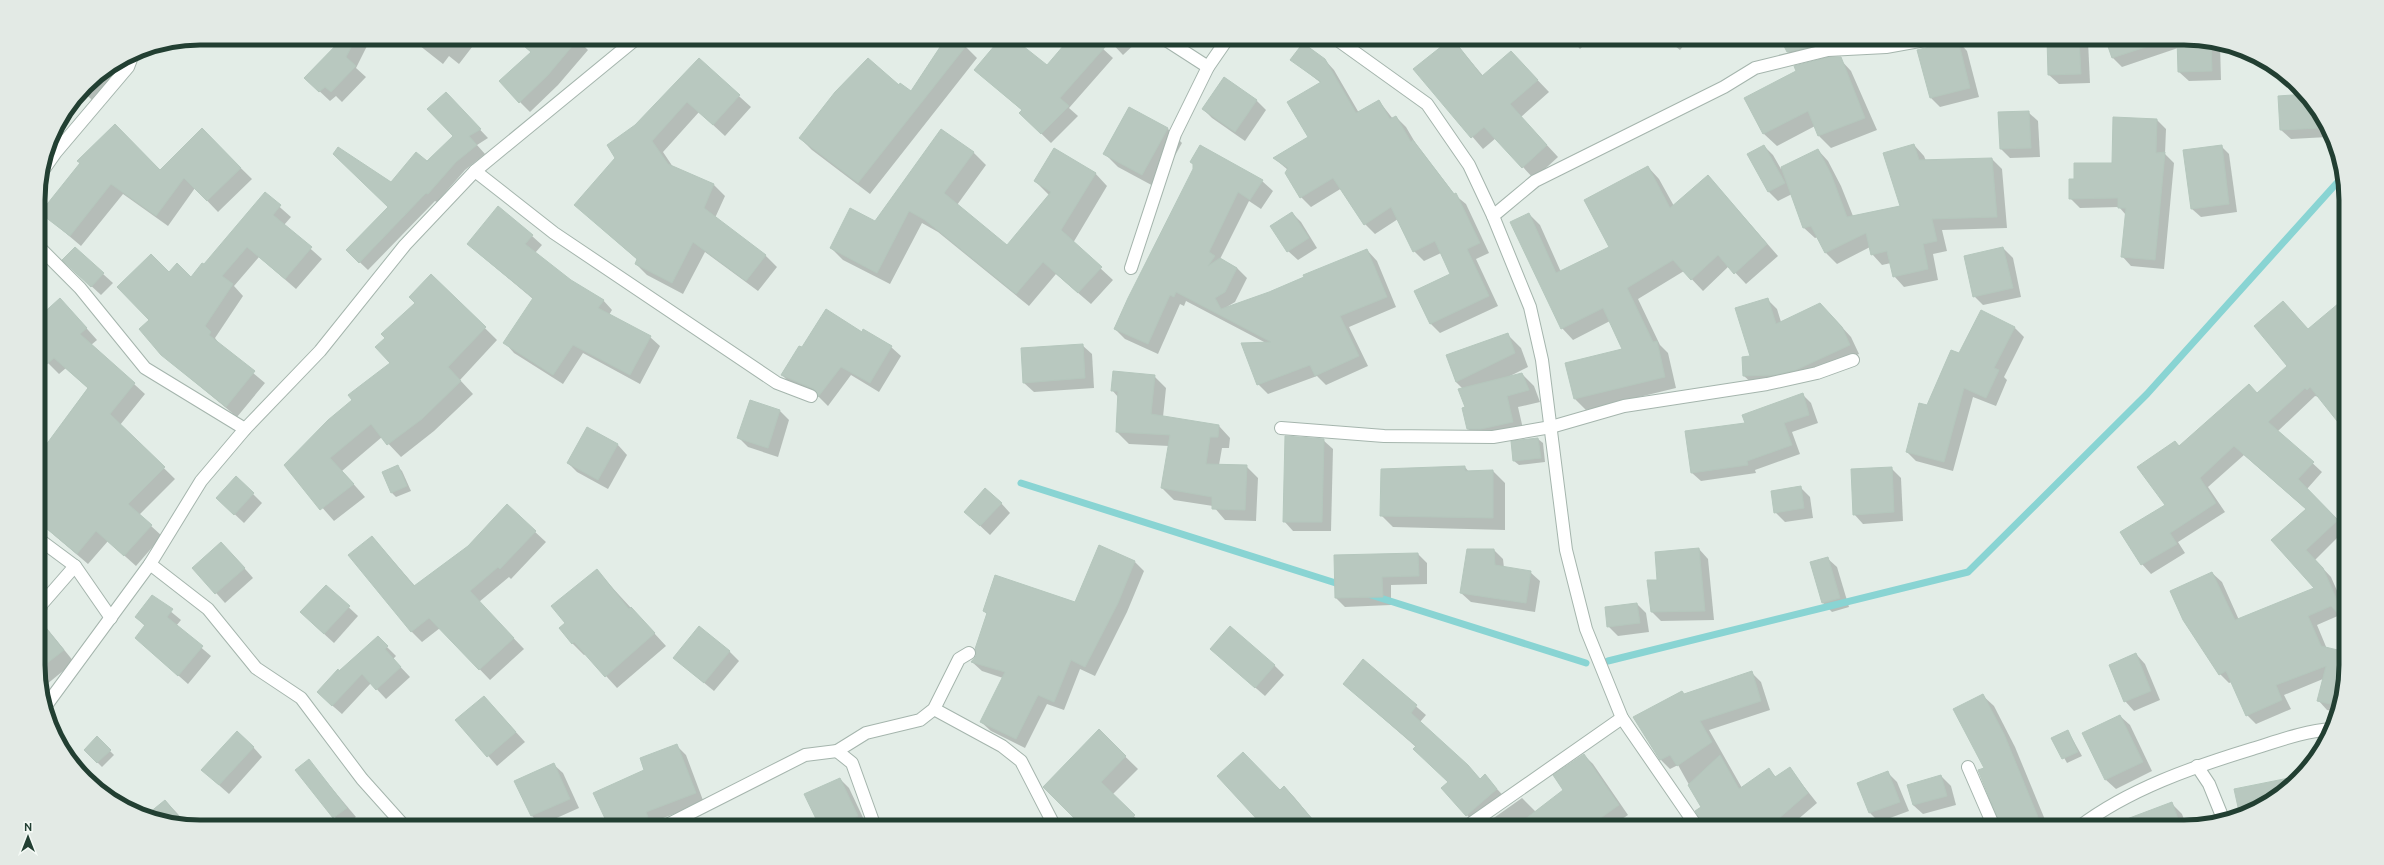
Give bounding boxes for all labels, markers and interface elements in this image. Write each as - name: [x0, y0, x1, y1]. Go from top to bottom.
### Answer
- north arrow: [8, 817, 48, 857]
- text: N: [24, 821, 32, 833]

